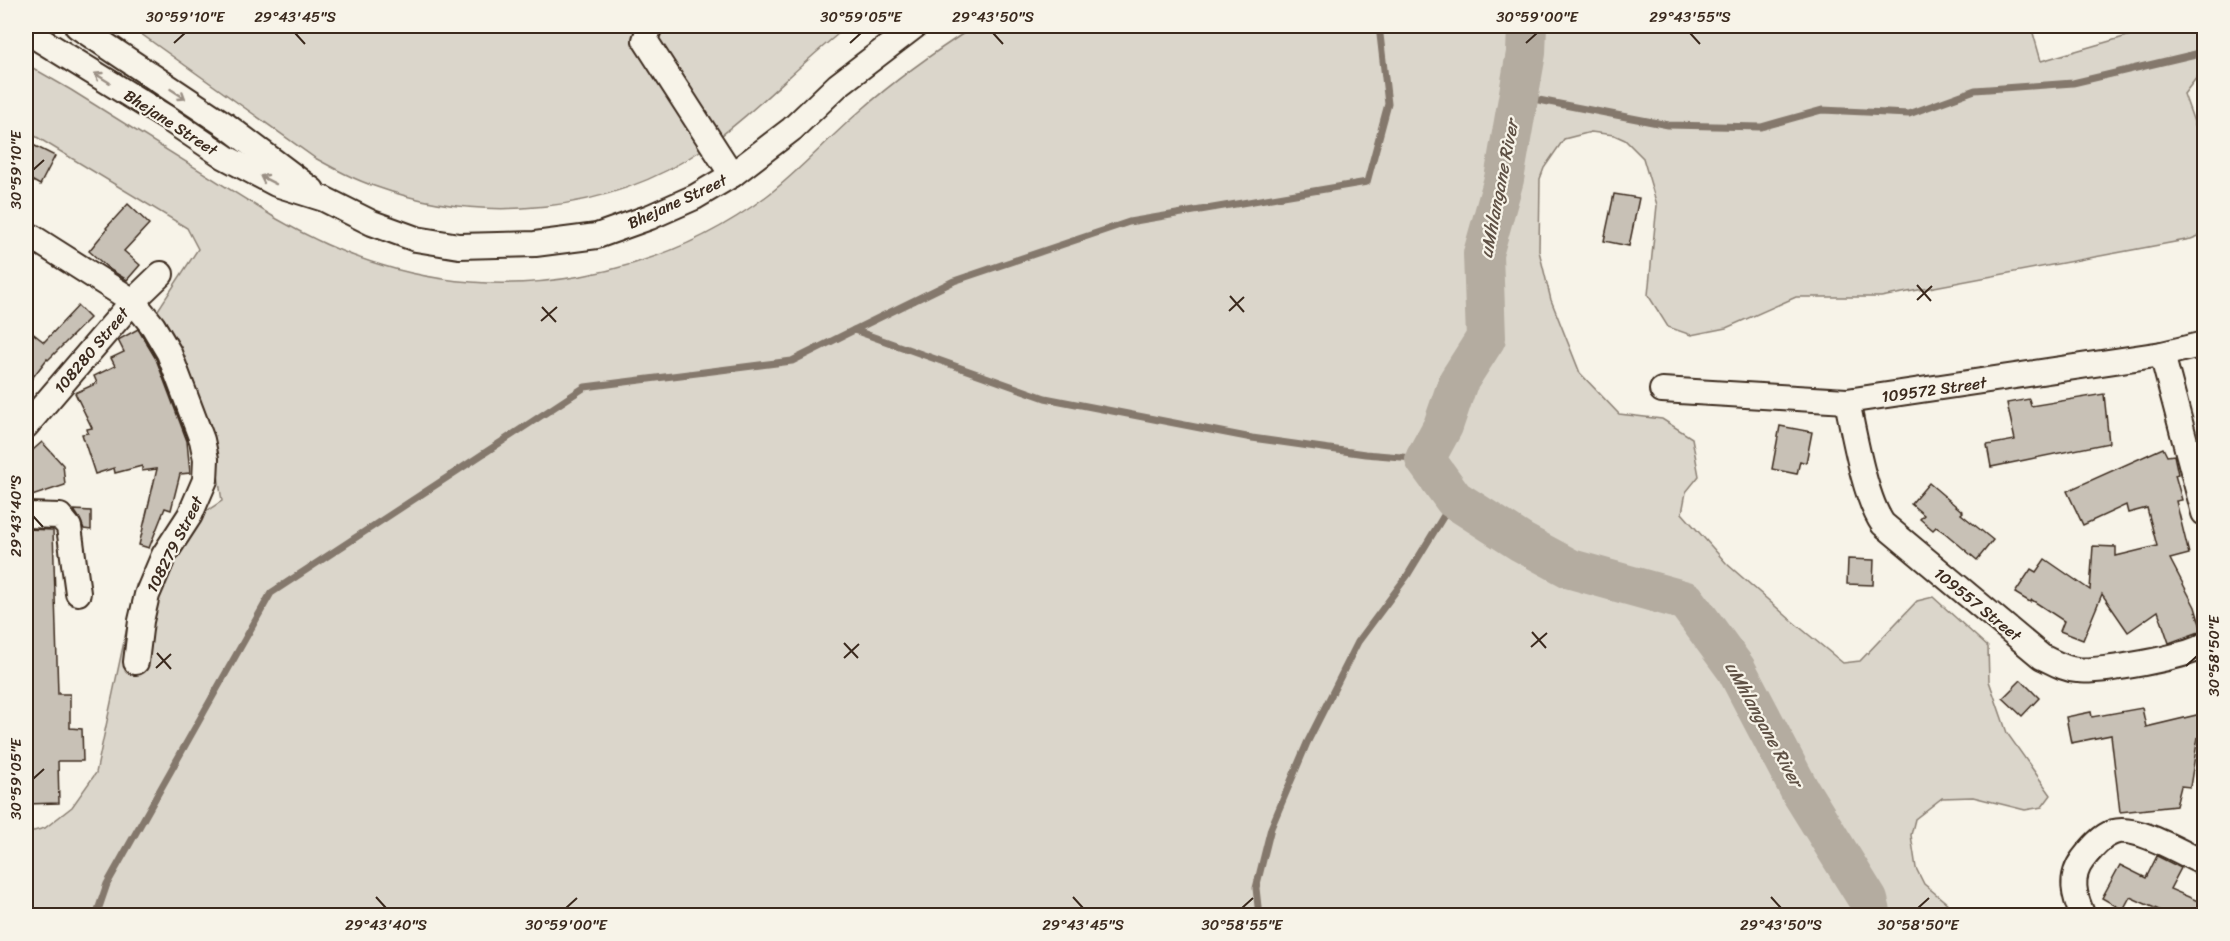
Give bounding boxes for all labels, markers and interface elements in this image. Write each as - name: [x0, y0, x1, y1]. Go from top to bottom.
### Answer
- text: 30°59'10"E: [146, 4, 226, 30]
- text: 29°43'45"S: [254, 4, 336, 30]
- text: 30°59'05"E: [820, 4, 903, 30]
- text: 29°43'50"S: [952, 4, 1034, 30]
- text: 30°59'00"E: [1496, 4, 1579, 30]
- text: 29°43'55"S: [1649, 4, 1731, 30]
- one-way arrow: [94, 72, 111, 84]
- street label: Bhejane Street: [118, 81, 224, 164]
- one-way arrow: [169, 88, 186, 100]
- water label: uMhlangane River: [1470, 114, 1529, 261]
- text: 30°59'10"E: [3, 129, 29, 209]
- street label: Bhejane Street: [623, 165, 732, 237]
- one-way arrow: [260, 174, 278, 185]
- street label: 108280 Street: [46, 300, 137, 400]
- street label: 109572 Street: [1880, 368, 1989, 411]
- text: 29°43'40"S: [3, 474, 29, 557]
- street label: 108279 Street: [138, 490, 212, 598]
- street label: 109557 Street: [1927, 560, 2028, 649]
- text: 30°58'50"E: [2201, 614, 2227, 697]
- water label: uMhlangane River: [1716, 655, 1814, 796]
- text: 30°59'05"E: [3, 737, 29, 820]
- text: 29°43'40"S: [345, 912, 428, 938]
- text: 30°59'00"E: [525, 912, 608, 938]
- text: 29°43'45"S: [1042, 912, 1124, 938]
- text: 30°58'55"E: [1202, 912, 1284, 938]
- text: 29°43'50"S: [1740, 912, 1822, 938]
- text: 30°58'50"E: [1877, 912, 1960, 938]

